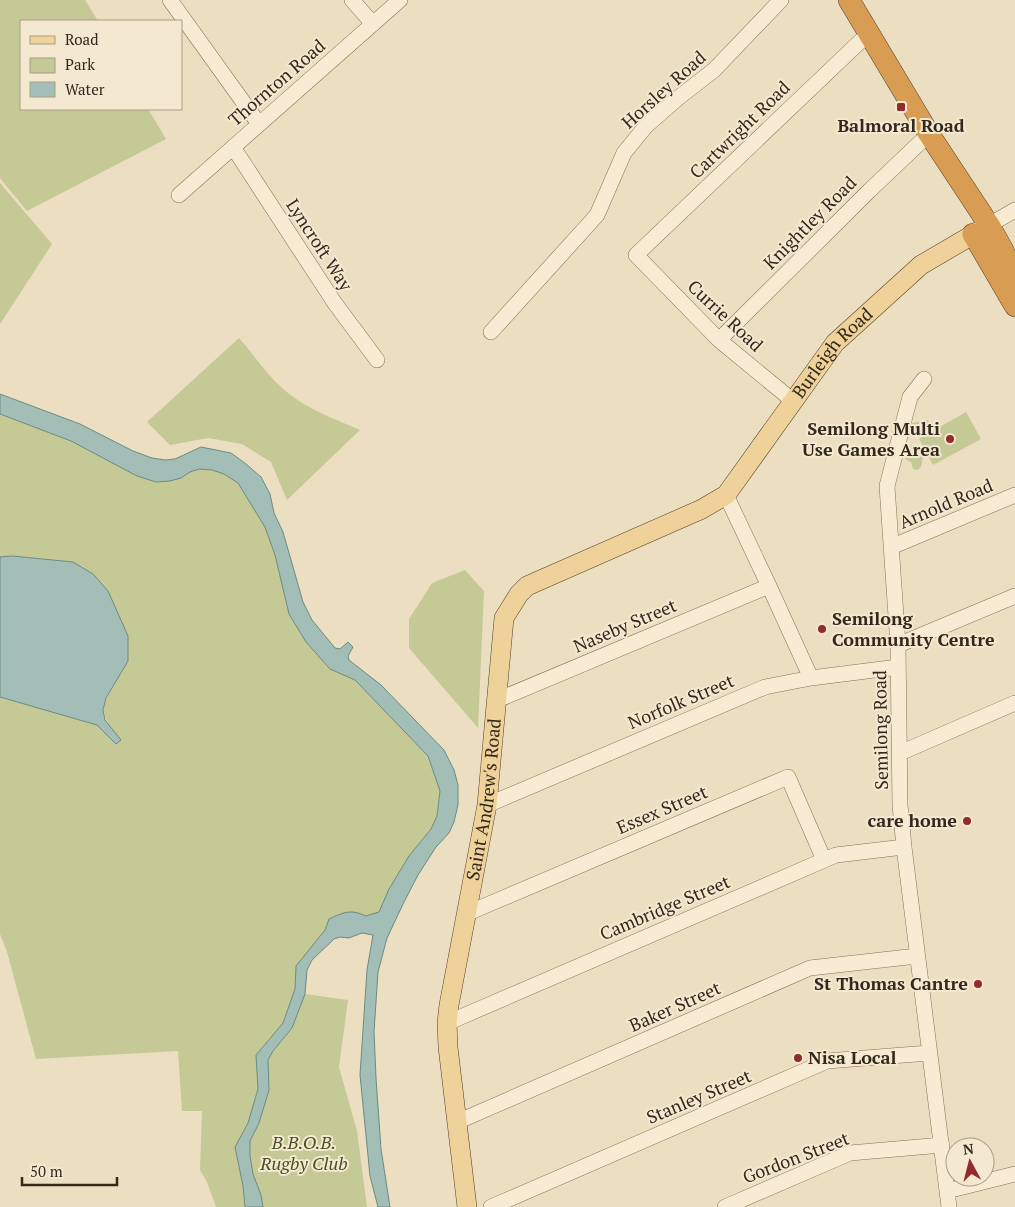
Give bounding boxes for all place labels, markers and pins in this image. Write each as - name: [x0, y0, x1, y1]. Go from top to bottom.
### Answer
- marker: Balmoral Road: [895, 101, 907, 113]
- place label: Balmoral Road: [837, 113, 965, 137]
- place label: Semilong Multi Use Games Area: [802, 416, 940, 461]
- marker: Semilong Multi Use Games Area: [944, 433, 956, 445]
- place label: Semilong Community Centre: [832, 606, 995, 651]
- marker: Semilong Community Centre: [816, 623, 828, 635]
- place label: care home: [867, 808, 957, 832]
- marker: care home: [961, 815, 973, 827]
- place label: St Thomas Cantre: [814, 971, 968, 995]
- marker: St Thomas Cantre: [972, 978, 984, 990]
- place label: Nisa Local: [808, 1045, 897, 1069]
- marker: Nisa Local: [792, 1052, 804, 1064]

